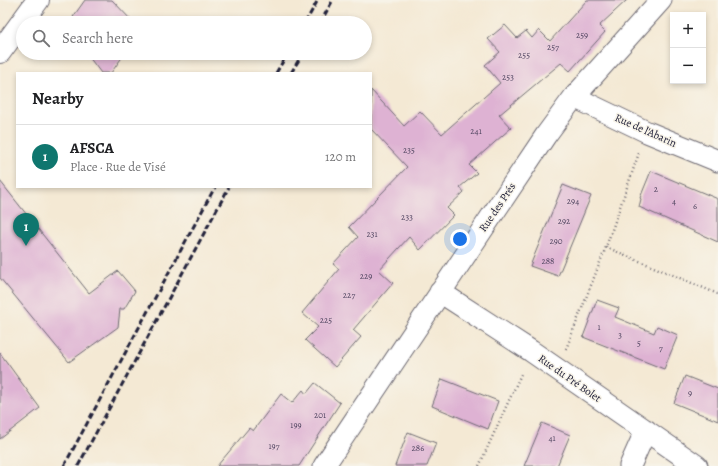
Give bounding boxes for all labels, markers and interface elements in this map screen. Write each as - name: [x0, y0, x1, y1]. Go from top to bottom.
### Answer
- map controls: [670, 12, 706, 84]
- button: +: [670, 12, 706, 48]
- search box: [16, 16, 372, 60]
- icon: search: [30, 27, 52, 49]
- text: Search here: [62, 28, 133, 48]
- house number: 259: [576, 29, 588, 41]
- house number: 257: [547, 41, 559, 53]
- button: −: [670, 48, 706, 84]
- house number: 255: [518, 49, 530, 61]
- house number: 253: [502, 71, 514, 83]
- text: Nearby: [32, 87, 83, 110]
- street label: Rue de l'Abarin: [612, 110, 679, 151]
- house number: 241: [470, 125, 482, 137]
- text: AFSCA: [70, 138, 114, 158]
- house number: 235: [403, 144, 415, 156]
- text: 1: [43, 148, 47, 165]
- text: 120 m: [325, 148, 356, 165]
- text: Place · Rue de Visé: [70, 158, 166, 175]
- street label: Rue des Prés: [475, 180, 519, 235]
- house number: 2: [654, 183, 659, 195]
- house number: 294: [567, 195, 579, 207]
- house number: 4: [672, 195, 676, 207]
- house number: 6: [693, 200, 697, 212]
- house number: 233: [401, 211, 413, 223]
- pin: 1: [13, 213, 39, 246]
- house number: 292: [558, 215, 571, 227]
- house number: 231: [366, 228, 378, 240]
- your location: [450, 229, 470, 249]
- house number: 290: [549, 235, 563, 247]
- house number: 288: [541, 255, 555, 267]
- house number: 229: [360, 270, 372, 282]
- house number: 227: [343, 289, 355, 301]
- house number: 225: [320, 314, 332, 326]
- house number: 1: [597, 321, 601, 333]
- house number: 3: [618, 329, 622, 341]
- house number: 5: [637, 337, 641, 349]
- house number: 7: [659, 342, 663, 354]
- street label: Rue du Pré Bolet: [535, 351, 605, 406]
- house number: 9: [688, 387, 692, 399]
- house number: 201: [314, 409, 326, 421]
- house number: 199: [290, 419, 302, 431]
- house number: 41: [548, 432, 556, 444]
- house number: 197: [269, 440, 280, 452]
- house number: 286: [412, 442, 424, 454]

